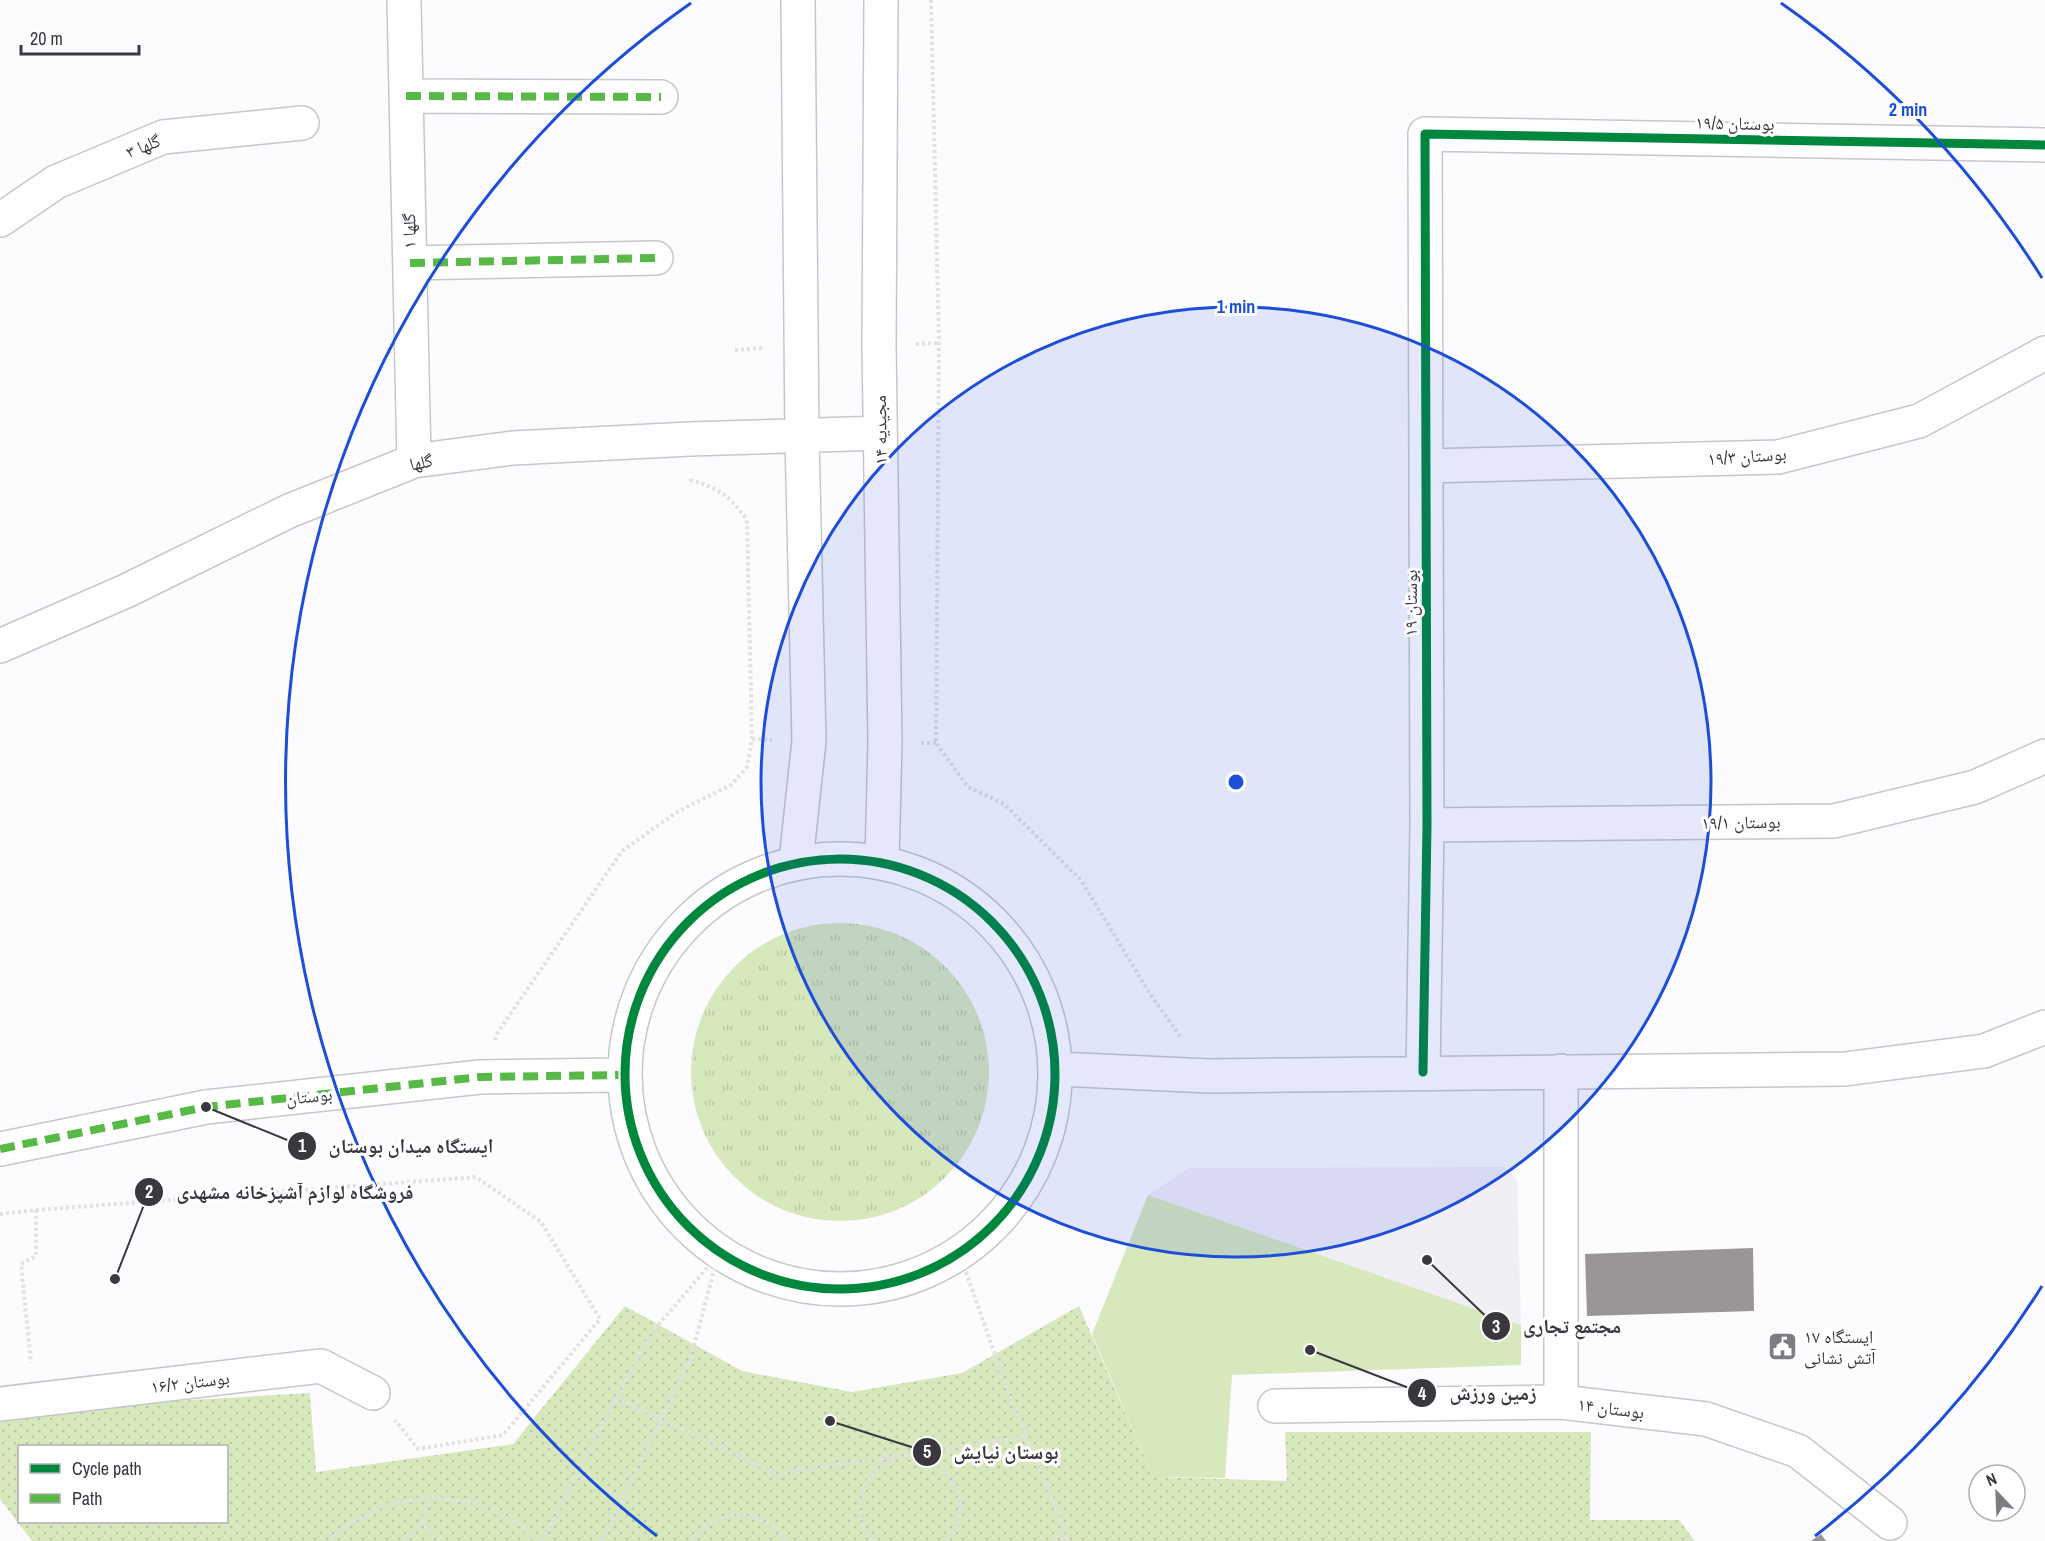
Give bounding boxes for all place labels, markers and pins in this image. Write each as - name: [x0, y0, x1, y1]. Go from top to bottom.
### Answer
- centre of rings: [1226, 772, 1246, 792]
- callout: ایستگاه میدان بوستان: [287, 1127, 506, 1165]
- callout: فروشگاه لوازم آشپزخانه مشهدی: [134, 1173, 425, 1211]
- callout: مجتمع تجاری: [1481, 1307, 1633, 1345]
- place label: ایستگاه ۱۷ آتش نشانی: [1804, 1324, 1876, 1370]
- public building icon: ایستگاه ۱۷ آتش نشانی: [1767, 1330, 1799, 1362]
- callout: زمین ورزش: [1407, 1374, 1548, 1412]
- callout: بوستان نیایش: [912, 1433, 1070, 1471]

